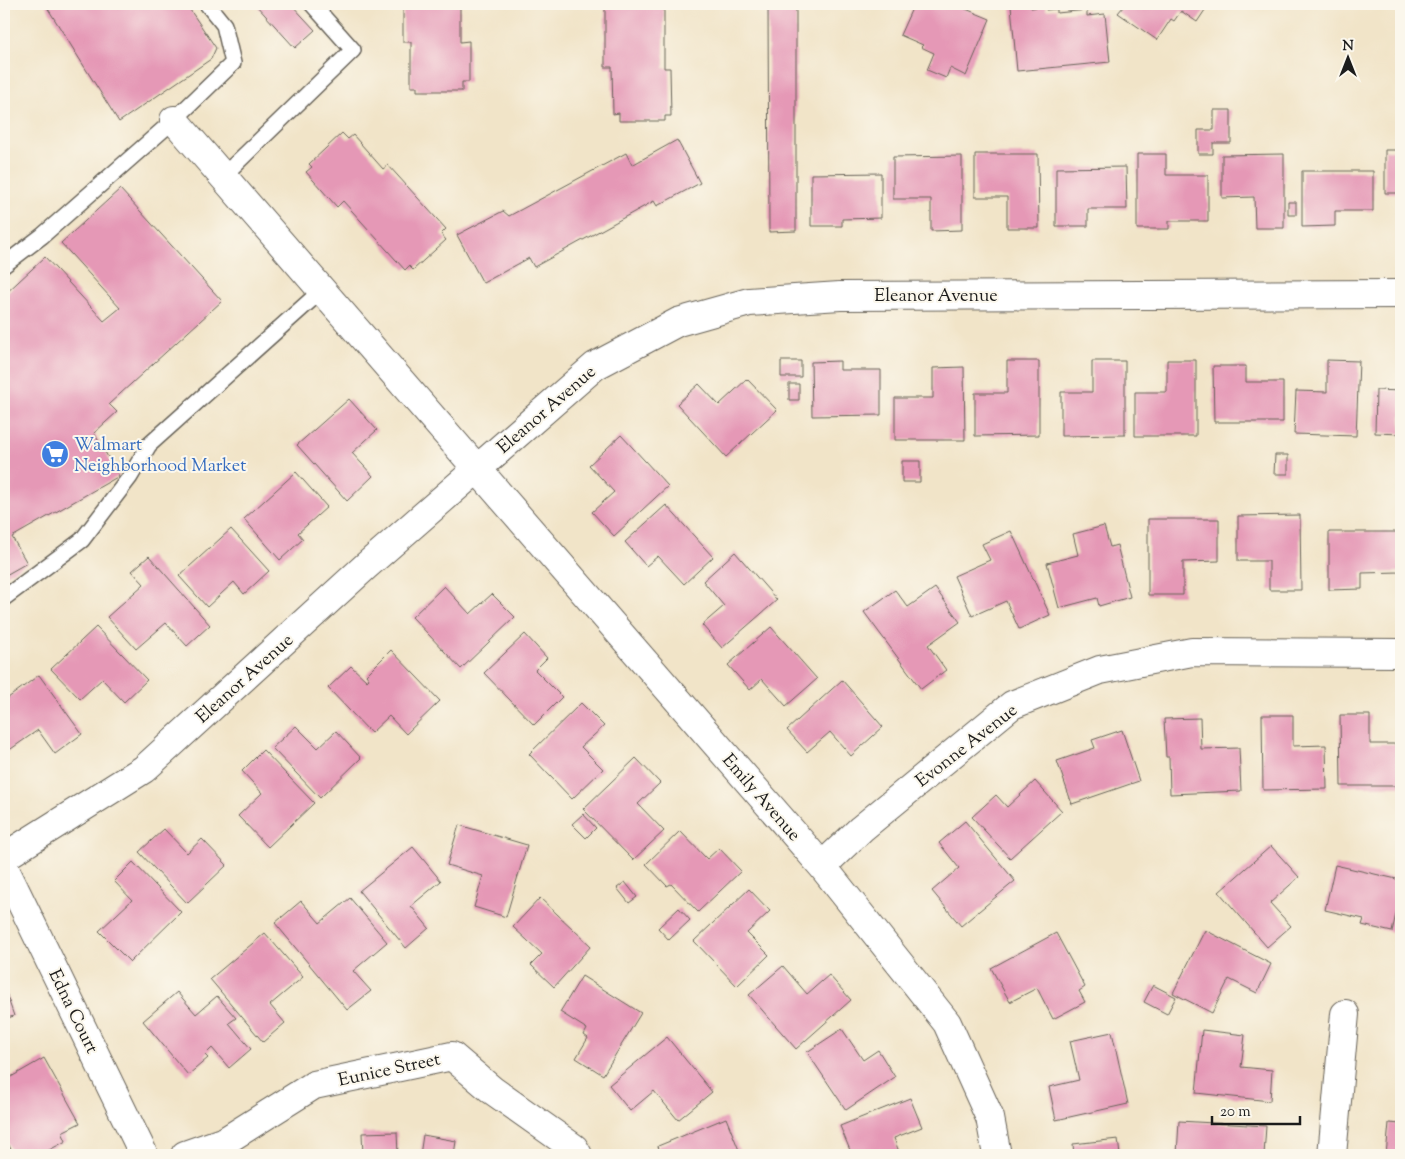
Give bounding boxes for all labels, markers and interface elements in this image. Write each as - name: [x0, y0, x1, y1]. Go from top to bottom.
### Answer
- north arrow: [1322, 32, 1372, 82]
- text: N: [1342, 37, 1354, 57]
- street label: Eleanor Avenue: [874, 284, 998, 310]
- street label: Eleanor Avenue: [492, 360, 602, 461]
- place label: Walmart Neighborhood Market: [74, 433, 246, 480]
- supermarket icon: Walmart Neighborhood Market: [40, 439, 70, 469]
- street label: Eleanor Avenue: [191, 629, 300, 730]
- street label: Evonne Avenue: [911, 698, 1024, 795]
- street label: Emily Avenue: [715, 749, 806, 848]
- street label: Edna Court: [41, 965, 104, 1058]
- street label: Eunice Street: [336, 1047, 443, 1094]
- scale bar: [1212, 1094, 1300, 1126]
- text: 20 m: [1220, 1102, 1251, 1123]

